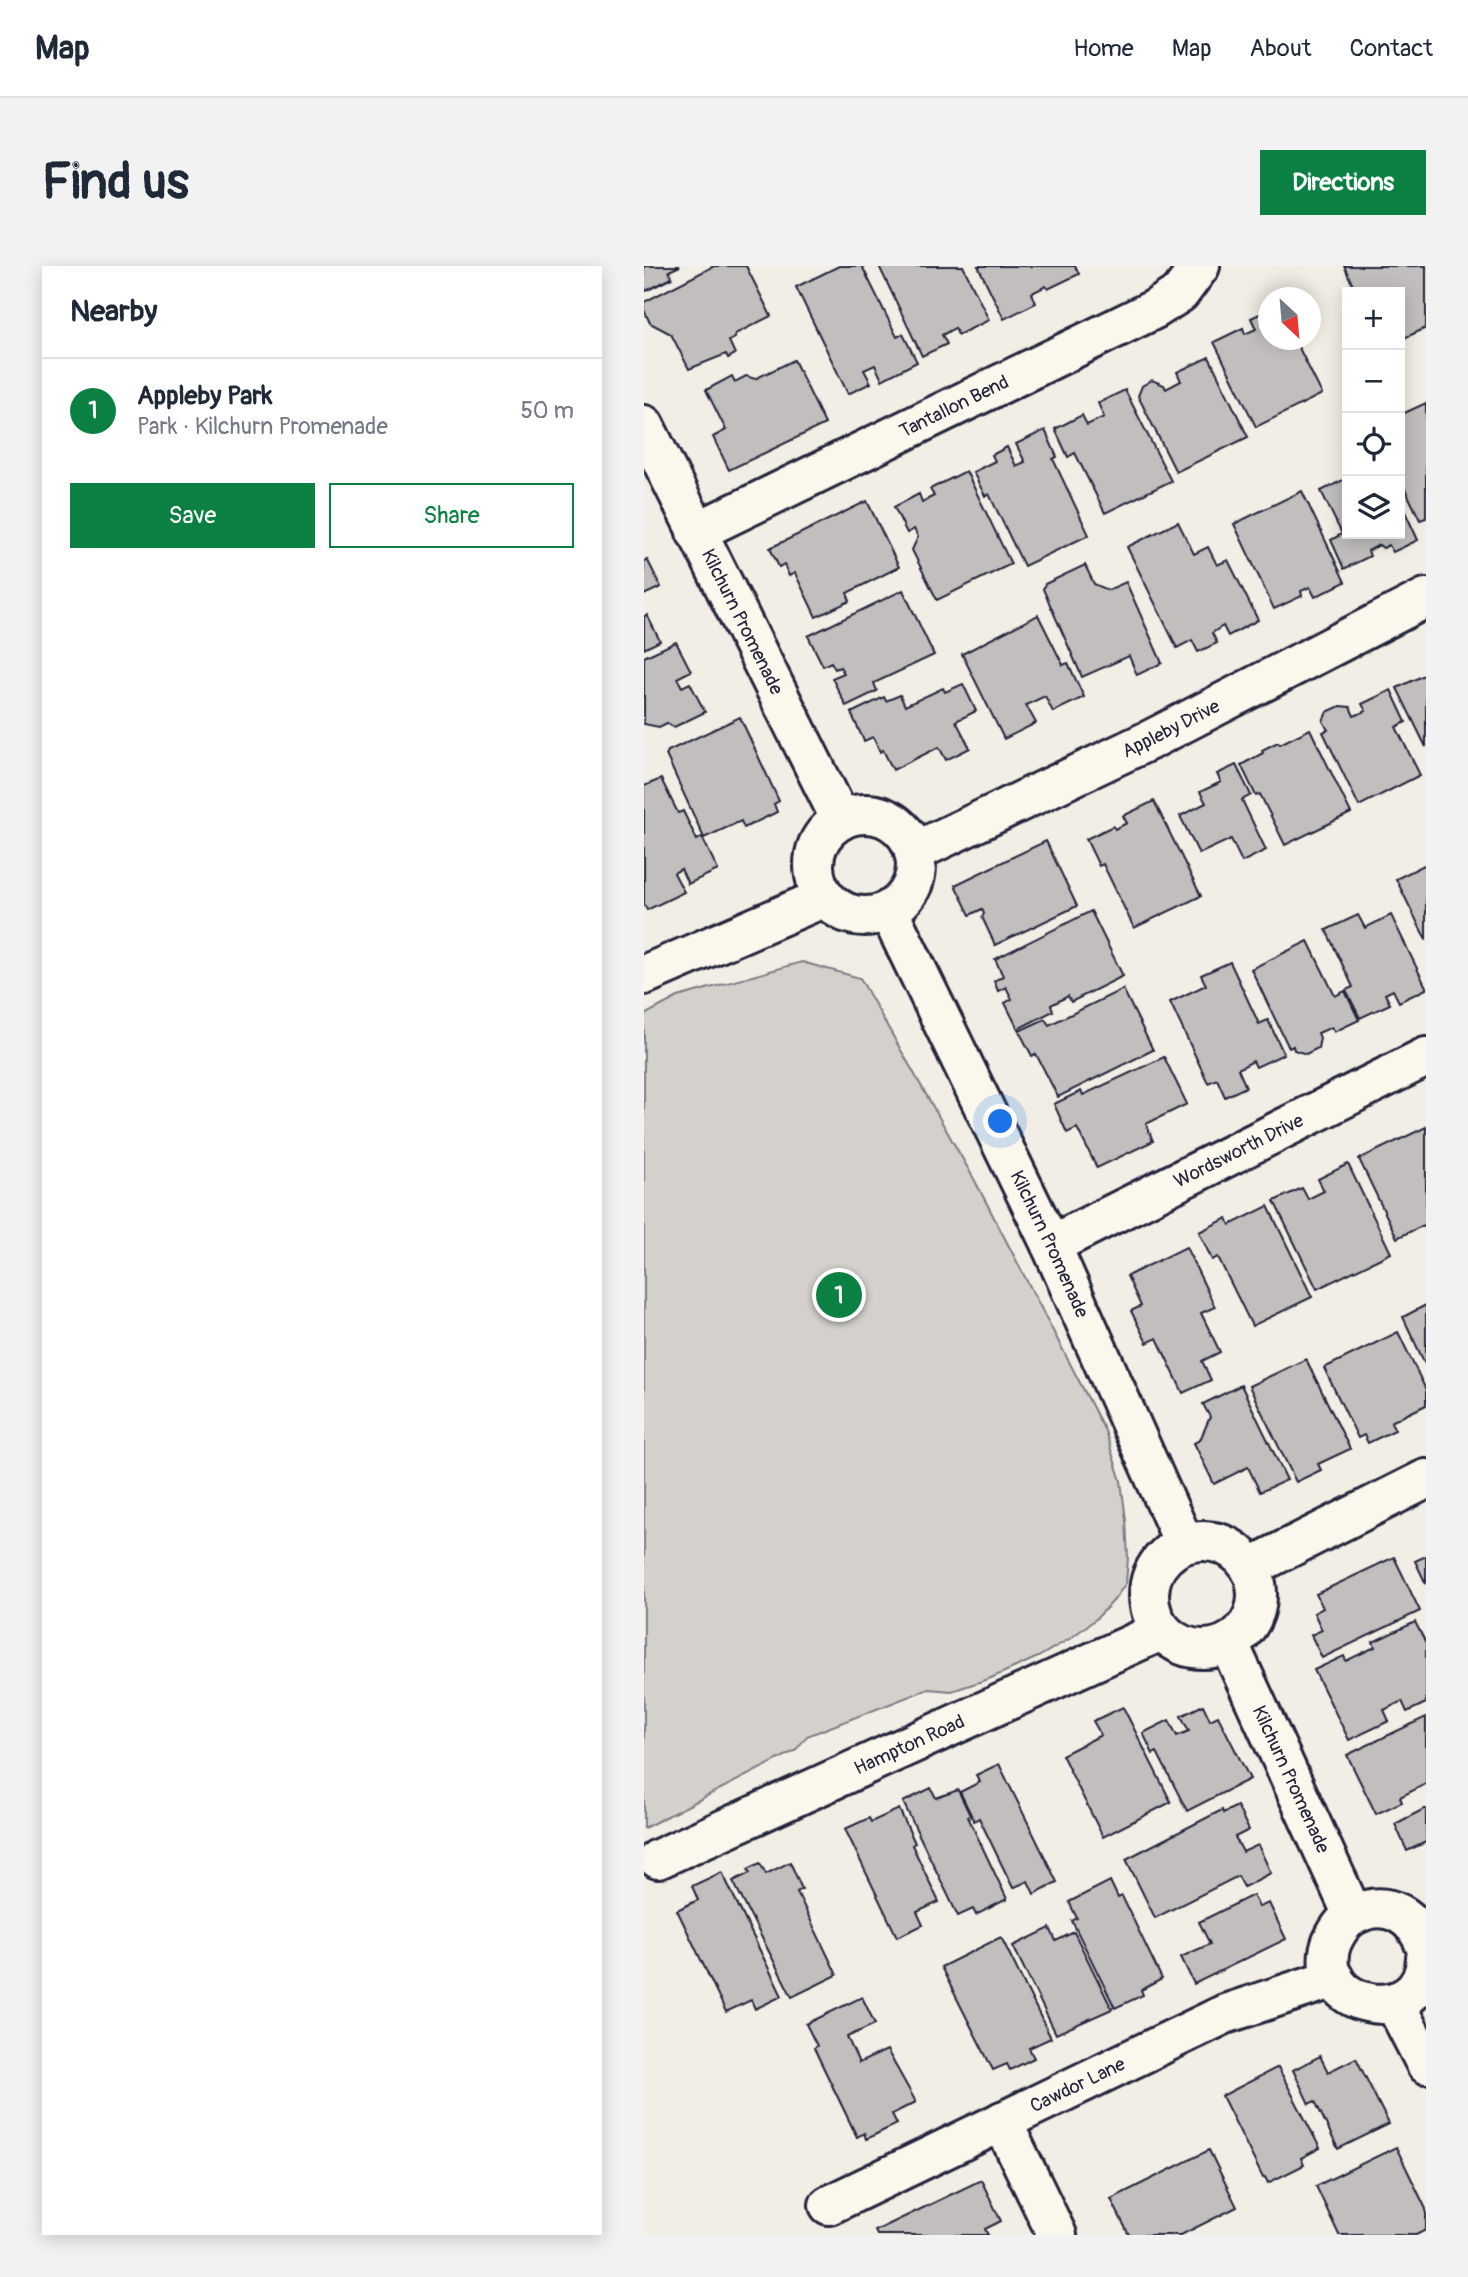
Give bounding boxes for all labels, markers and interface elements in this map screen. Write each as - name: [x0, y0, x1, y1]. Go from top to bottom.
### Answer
- text: Map: [35, 28, 90, 69]
- text: Home: [1073, 34, 1134, 63]
- text: Map: [1172, 34, 1212, 63]
- text: About: [1250, 34, 1312, 63]
- text: Contact: [1350, 34, 1433, 63]
- button: Directions: [1260, 150, 1426, 215]
- text: Find us: [42, 152, 189, 213]
- north arrow: [1258, 287, 1321, 350]
- map controls: [1342, 287, 1405, 539]
- button: +: [1342, 287, 1405, 350]
- text: Nearby: [70, 293, 157, 330]
- button: −: [1342, 350, 1405, 413]
- street label: Tantallon Bend: [896, 370, 1013, 443]
- text: Appleby Park: [137, 380, 272, 412]
- text: 1: [89, 396, 98, 425]
- text: 50 m: [520, 396, 574, 425]
- text: Park · Kilchurn Promenade: [137, 412, 388, 441]
- button: locate: [1342, 413, 1405, 476]
- button: layers: [1342, 476, 1405, 539]
- button: Save: [70, 483, 315, 548]
- button: Share: [329, 483, 574, 548]
- street label: Kilchurn Promenade: [696, 545, 789, 699]
- street label: Appleby Drive: [1118, 694, 1224, 763]
- your location: [983, 1104, 1017, 1138]
- street label: Wordsworth Drive: [1170, 1108, 1308, 1193]
- street label: Kilchurn Promenade: [1005, 1167, 1094, 1322]
- pin: 1: [816, 1269, 862, 1321]
- street label: Kilchurn Promenade: [1247, 1702, 1335, 1858]
- street label: Hampton Road: [850, 1710, 968, 1780]
- street label: Cawdor Lane: [1026, 2052, 1130, 2118]

